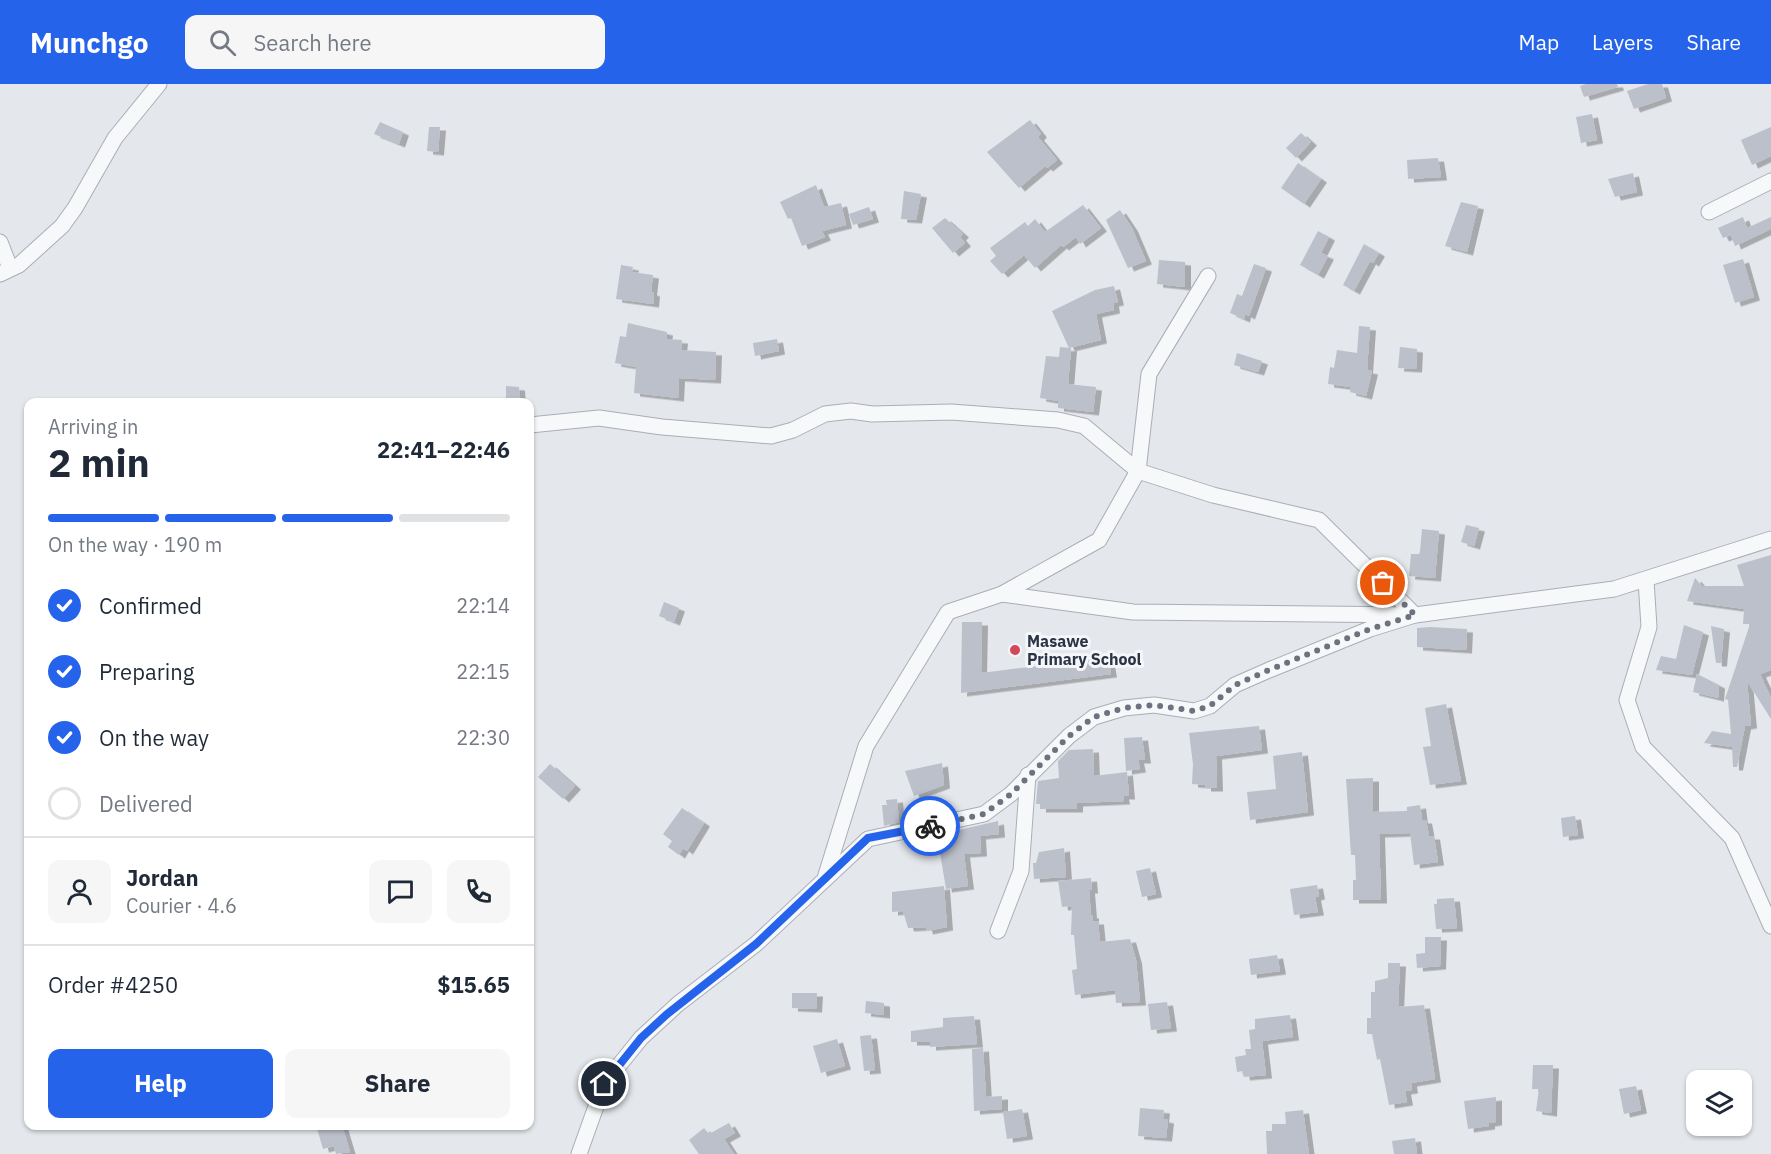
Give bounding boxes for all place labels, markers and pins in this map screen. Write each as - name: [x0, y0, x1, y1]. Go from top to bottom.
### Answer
- pin: [1357, 557, 1408, 608]
- place label: Masawe Primary School: [1027, 631, 1142, 669]
- marker: Masawe Primary School: [1008, 643, 1022, 657]
- pin: [578, 1058, 629, 1109]

